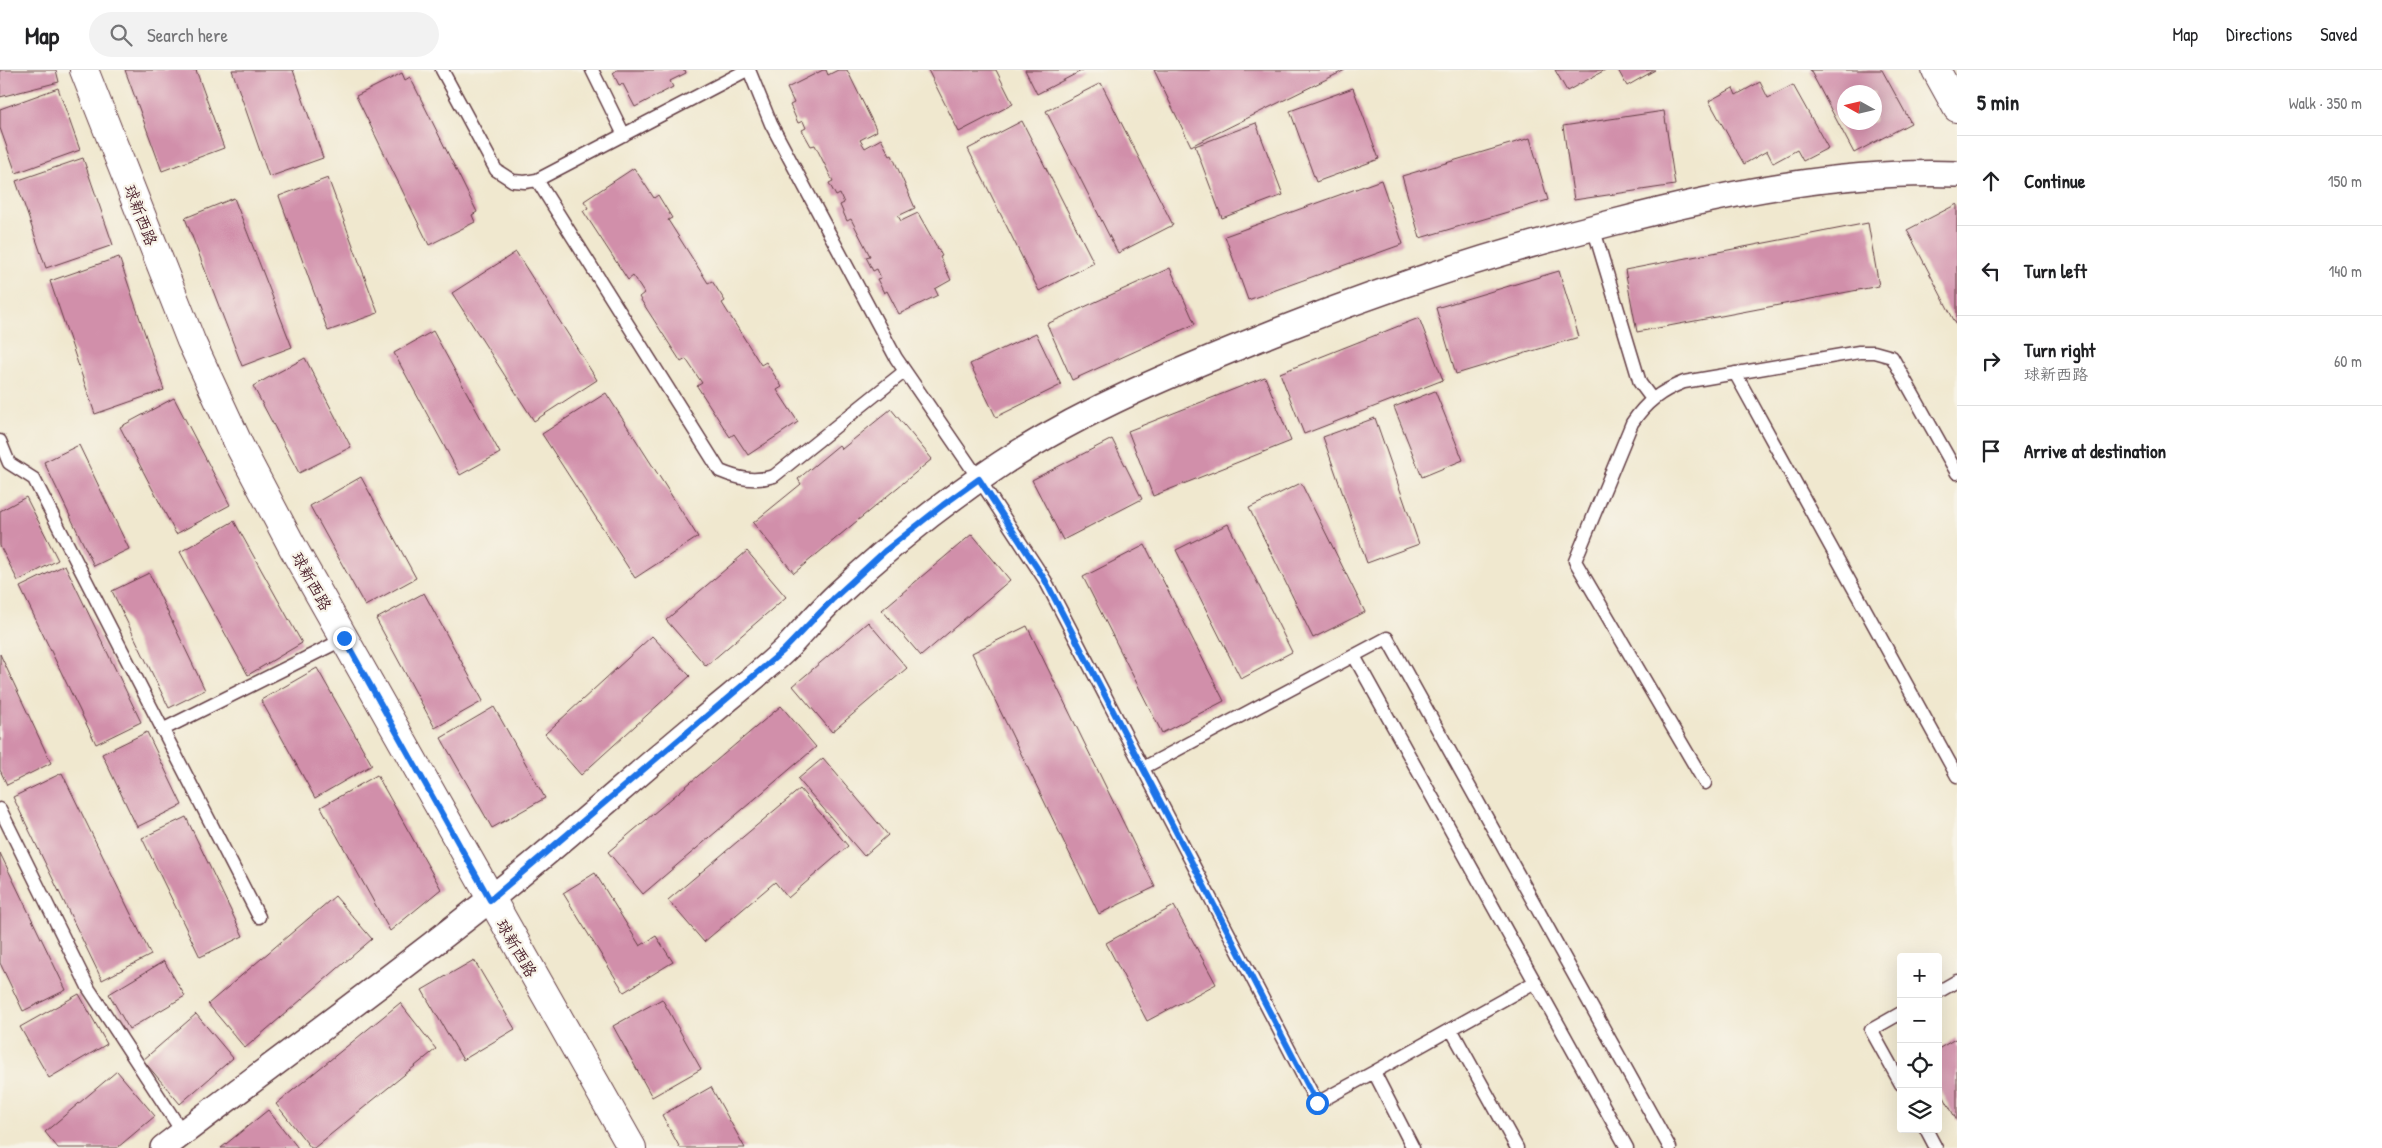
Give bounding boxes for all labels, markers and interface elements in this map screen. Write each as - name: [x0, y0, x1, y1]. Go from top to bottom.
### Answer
- search box: [89, 12, 439, 57]
- text: Map: [25, 19, 59, 51]
- icon: search: [107, 21, 135, 49]
- text: Search here: [147, 22, 228, 48]
- text: Map: [2173, 22, 2198, 47]
- text: Directions: [2226, 22, 2292, 47]
- text: Saved: [2320, 22, 2357, 47]
- north arrow: [1837, 85, 1882, 130]
- text: 5 min: [1977, 88, 2019, 117]
- text: Walk · 350 m: [2289, 92, 2362, 114]
- icon: ahead: [1977, 167, 2005, 195]
- text: Continue: [2024, 168, 2085, 194]
- text: 150 m: [2328, 170, 2362, 192]
- street label: 球新西路: [119, 181, 163, 249]
- icon: left: [1977, 257, 2005, 285]
- text: Turn left: [2024, 258, 2087, 284]
- text: 140 m: [2328, 260, 2362, 282]
- text: Turn right: [2024, 337, 2095, 363]
- icon: right: [1977, 347, 2005, 375]
- text: 60 m: [2334, 350, 2362, 372]
- text: 球新西路: [2024, 363, 2088, 385]
- icon: arrive: [1977, 437, 2005, 465]
- text: Arrive at destination: [2024, 438, 2166, 464]
- street label: 球新西路: [287, 548, 337, 614]
- route end: [333, 627, 356, 650]
- street label: 球新西路: [491, 915, 543, 981]
- map controls: [1897, 953, 1942, 1133]
- button: +: [1897, 953, 1942, 998]
- button: −: [1897, 998, 1942, 1043]
- button: locate: [1897, 1043, 1942, 1088]
- button: layers: [1897, 1088, 1942, 1133]
- route start: [1306, 1092, 1329, 1115]

